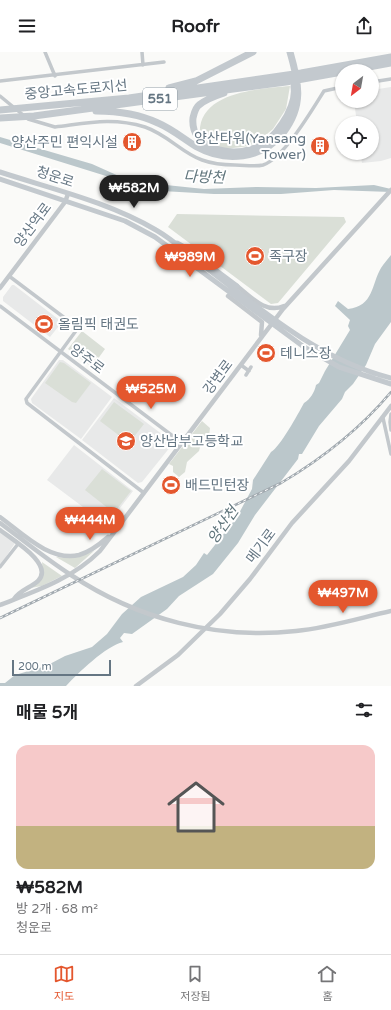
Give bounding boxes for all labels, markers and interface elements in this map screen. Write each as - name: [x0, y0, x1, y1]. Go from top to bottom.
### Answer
- icon: menu: [16, 15, 38, 37]
- text: Roofr: [171, 15, 220, 37]
- icon: share: [353, 15, 375, 37]
- north arrow: [335, 64, 379, 108]
- map controls: [335, 64, 379, 160]
- street label: 중앙고속도로지선: [24, 77, 128, 103]
- road number: 551: [143, 88, 177, 110]
- button: locate: [335, 116, 379, 160]
- place label: 양산타워(Yansang Tower): [194, 130, 306, 163]
- building icon: 양산주민 편익시설: [121, 131, 143, 153]
- place label: 양산주민 편익시설: [11, 134, 118, 151]
- building icon: 양산타워(Yansang Tower): [309, 135, 331, 157]
- street label: 청운로: [34, 163, 76, 191]
- water label: 다방천: [183, 167, 227, 187]
- pin: ₩582M: [106, 175, 162, 209]
- text: ₩582M: [108, 180, 160, 196]
- street label: 양산역로: [11, 199, 55, 251]
- pin: ₩989M: [162, 244, 218, 278]
- sports icon: 족구장: [244, 245, 266, 267]
- place label: 족구장: [269, 248, 308, 265]
- text: ₩989M: [164, 249, 216, 265]
- sports icon: 올림픽 태권도: [33, 313, 55, 335]
- place label: 올림픽 태권도: [58, 316, 139, 333]
- street label: 양주로: [66, 341, 108, 377]
- sports icon: 테니스장: [255, 342, 277, 364]
- place label: 테니스장: [280, 345, 332, 362]
- street label: 강변로: [200, 356, 236, 398]
- pin: ₩525M: [123, 376, 179, 410]
- text: ₩525M: [125, 381, 177, 397]
- school or university icon: 양산남부고등학교: [115, 430, 137, 452]
- place label: 양산남부고등학교: [140, 433, 243, 450]
- sports icon: 배드민턴장: [160, 474, 182, 496]
- place label: 배드민턴장: [185, 477, 250, 494]
- water label: 양산천: [204, 501, 244, 547]
- pin: ₩444M: [62, 507, 118, 541]
- text: ₩444M: [64, 512, 116, 528]
- street label: 메기로: [243, 525, 279, 567]
- pin: ₩497M: [315, 580, 371, 614]
- text: ₩497M: [317, 585, 369, 601]
- scale bar: [12, 658, 111, 677]
- text: 200 m: [18, 660, 52, 673]
- icon: filters: [353, 699, 375, 721]
- text: 매물 5개: [16, 702, 78, 723]
- icon: home: [160, 771, 232, 843]
- text: ₩582M: [16, 877, 83, 898]
- text: 방 2개 · 68 m²: [16, 901, 98, 917]
- text: 청운로: [16, 920, 52, 936]
- tab: 지도: [53, 963, 75, 1003]
- tab: 저장됨: [180, 963, 211, 1003]
- tab: 홈: [316, 963, 338, 1003]

